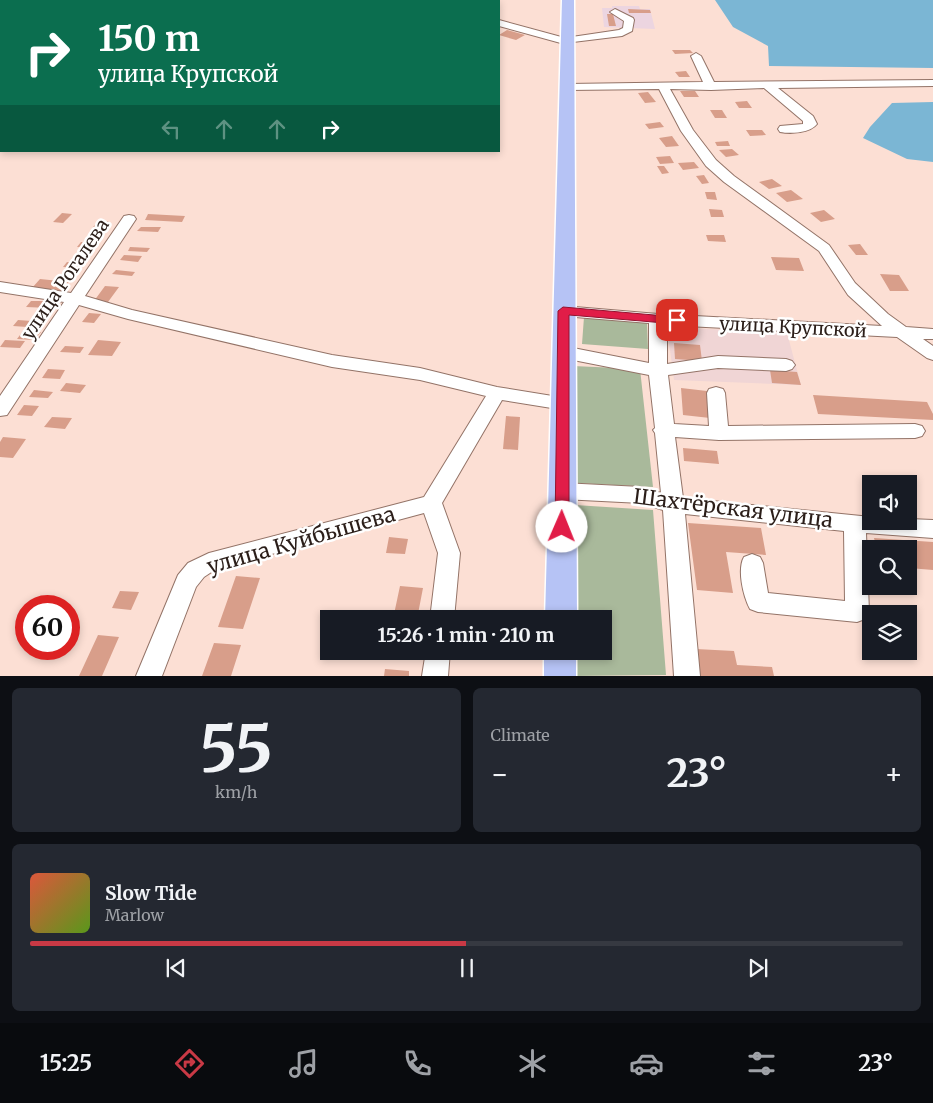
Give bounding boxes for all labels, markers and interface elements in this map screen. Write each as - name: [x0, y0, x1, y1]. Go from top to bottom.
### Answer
- text: 150 m: [98, 17, 200, 61]
- icon: right: [15, 20, 80, 85]
- text: улица Крупской: [98, 60, 279, 88]
- icon: left: [157, 115, 185, 143]
- icon: ahead: [210, 115, 238, 143]
- icon: ahead: [263, 115, 291, 143]
- icon: right: [316, 115, 344, 143]
- street label: улица Рогалева: [16, 214, 114, 344]
- pin: [656, 299, 698, 341]
- icon: arrive: [663, 306, 691, 334]
- street label: улица Крупской: [719, 312, 867, 342]
- map controls: [862, 475, 917, 660]
- button: sound: [862, 475, 917, 530]
- street label: Шахтёрская улица: [632, 482, 834, 534]
- street label: улица Куйбышева: [204, 500, 398, 580]
- position arrow: [535, 500, 587, 552]
- button: search: [862, 540, 917, 595]
- speed limit sign: 60: [15, 595, 80, 660]
- button: layers: [862, 605, 917, 660]
- text: 15:26 · 1 min · 210 m: [378, 623, 554, 647]
- text: 55: [200, 708, 273, 790]
- text: Climate: [491, 725, 550, 745]
- text: 23°: [667, 750, 727, 797]
- text: −: [491, 756, 509, 792]
- text: +: [884, 756, 903, 792]
- text: km/h: [215, 782, 257, 802]
- text: Slow Tide: [105, 881, 197, 905]
- text: Marlow: [105, 905, 164, 925]
- icon: previous: [162, 954, 190, 982]
- icon: pause: [453, 954, 481, 982]
- icon: next: [744, 954, 772, 982]
- icon: directions: [172, 1046, 207, 1081]
- icon: music: [286, 1046, 321, 1081]
- icon: phone: [400, 1046, 435, 1081]
- icon: climate: [515, 1046, 550, 1081]
- icon: car: [629, 1046, 664, 1081]
- icon: filters: [744, 1046, 779, 1081]
- text: 15:25: [40, 1049, 92, 1077]
- text: 23°: [858, 1049, 893, 1077]

